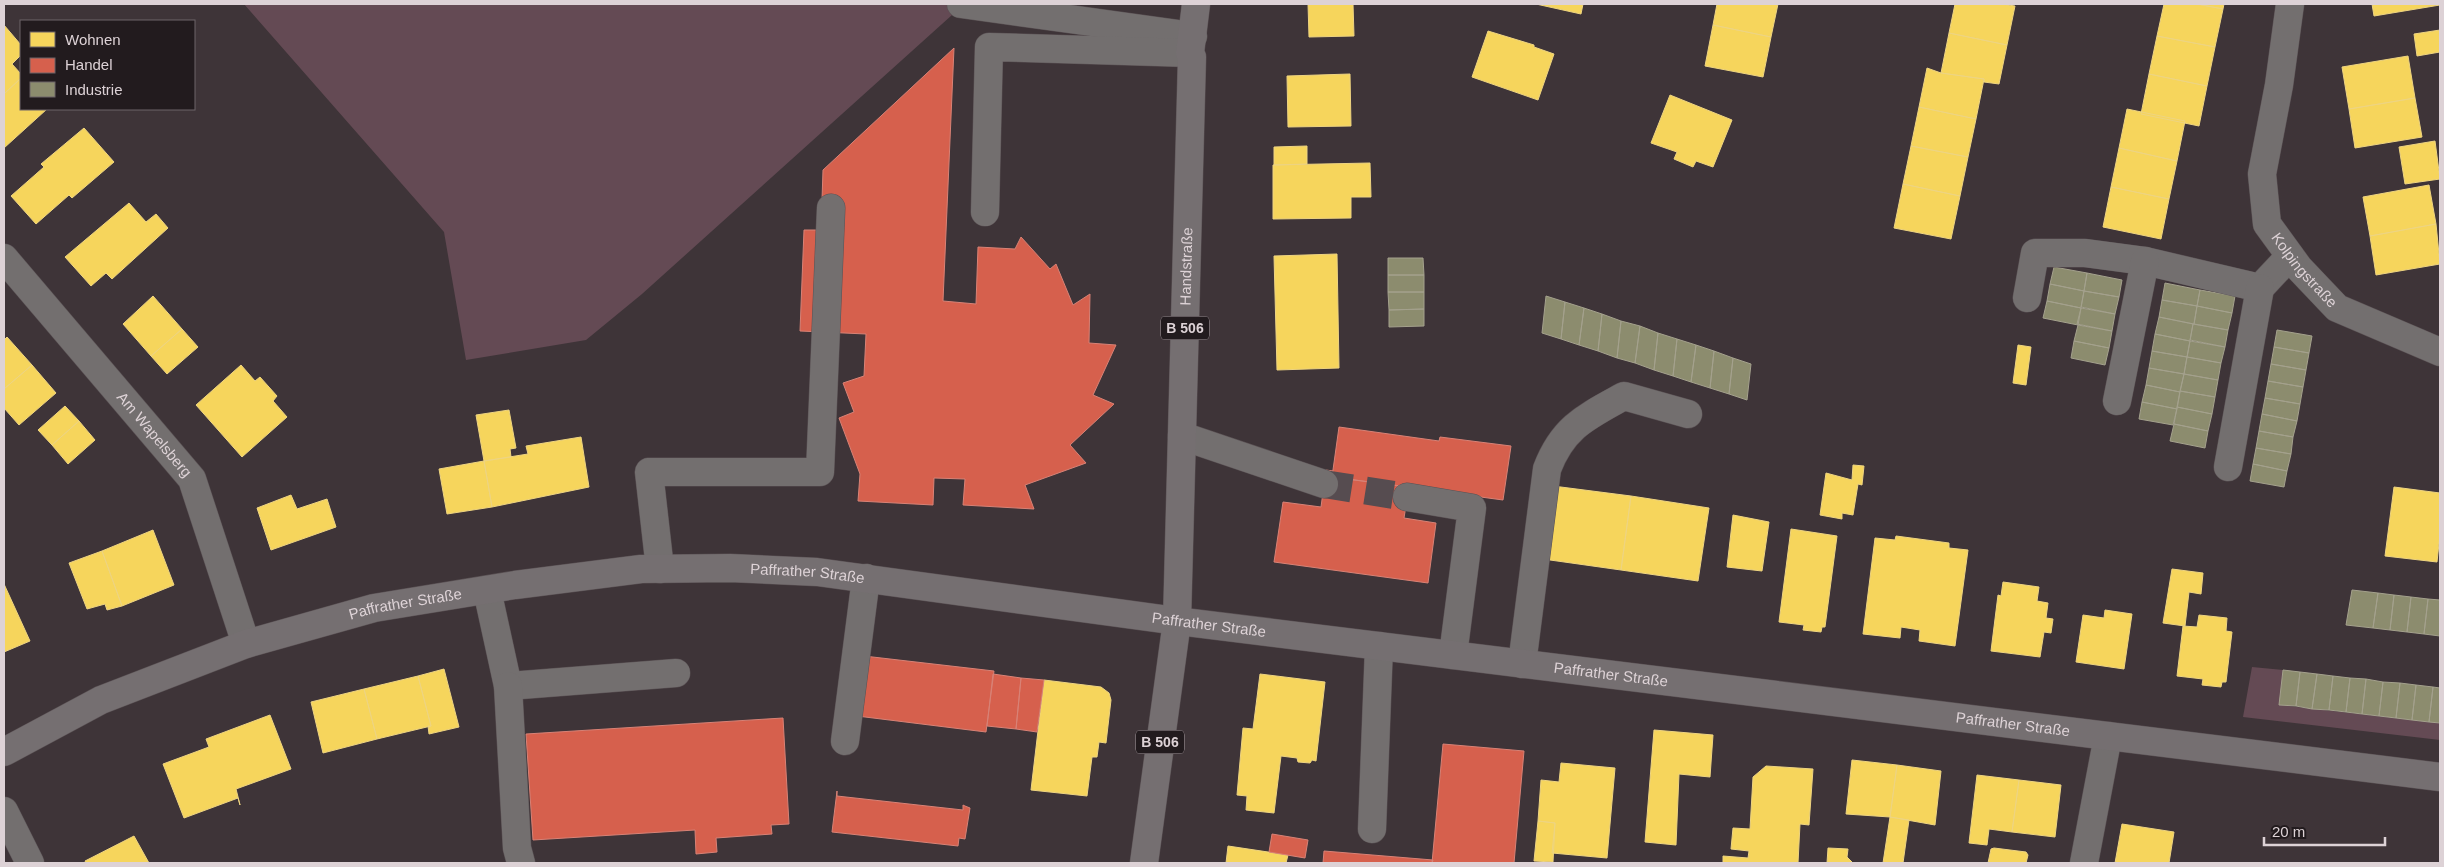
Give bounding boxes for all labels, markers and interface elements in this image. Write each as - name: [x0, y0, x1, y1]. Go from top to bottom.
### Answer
- legend: [20, 20, 195, 110]
- text: Wohnen: [65, 31, 121, 48]
- text: Handel: [65, 56, 113, 73]
- text: Industrie: [65, 81, 123, 98]
- street label: Handstraße: [1176, 227, 1195, 306]
- street label: Kolpingstraße: [2268, 229, 2341, 311]
- road number: B 506: [1161, 316, 1209, 339]
- street label: Am Wapelsberg: [114, 388, 196, 480]
- street label: Paffrather Straße: [750, 560, 866, 586]
- street label: Paffrather Straße: [347, 585, 463, 623]
- street label: Paffrather Straße: [1151, 609, 1267, 640]
- street label: Paffrather Straße: [1553, 659, 1669, 690]
- street label: Paffrather Straße: [1955, 708, 2071, 739]
- road number: B 506: [1136, 730, 1184, 754]
- scale bar: [2264, 814, 2385, 846]
- text: 20 m: [2272, 823, 2305, 840]

